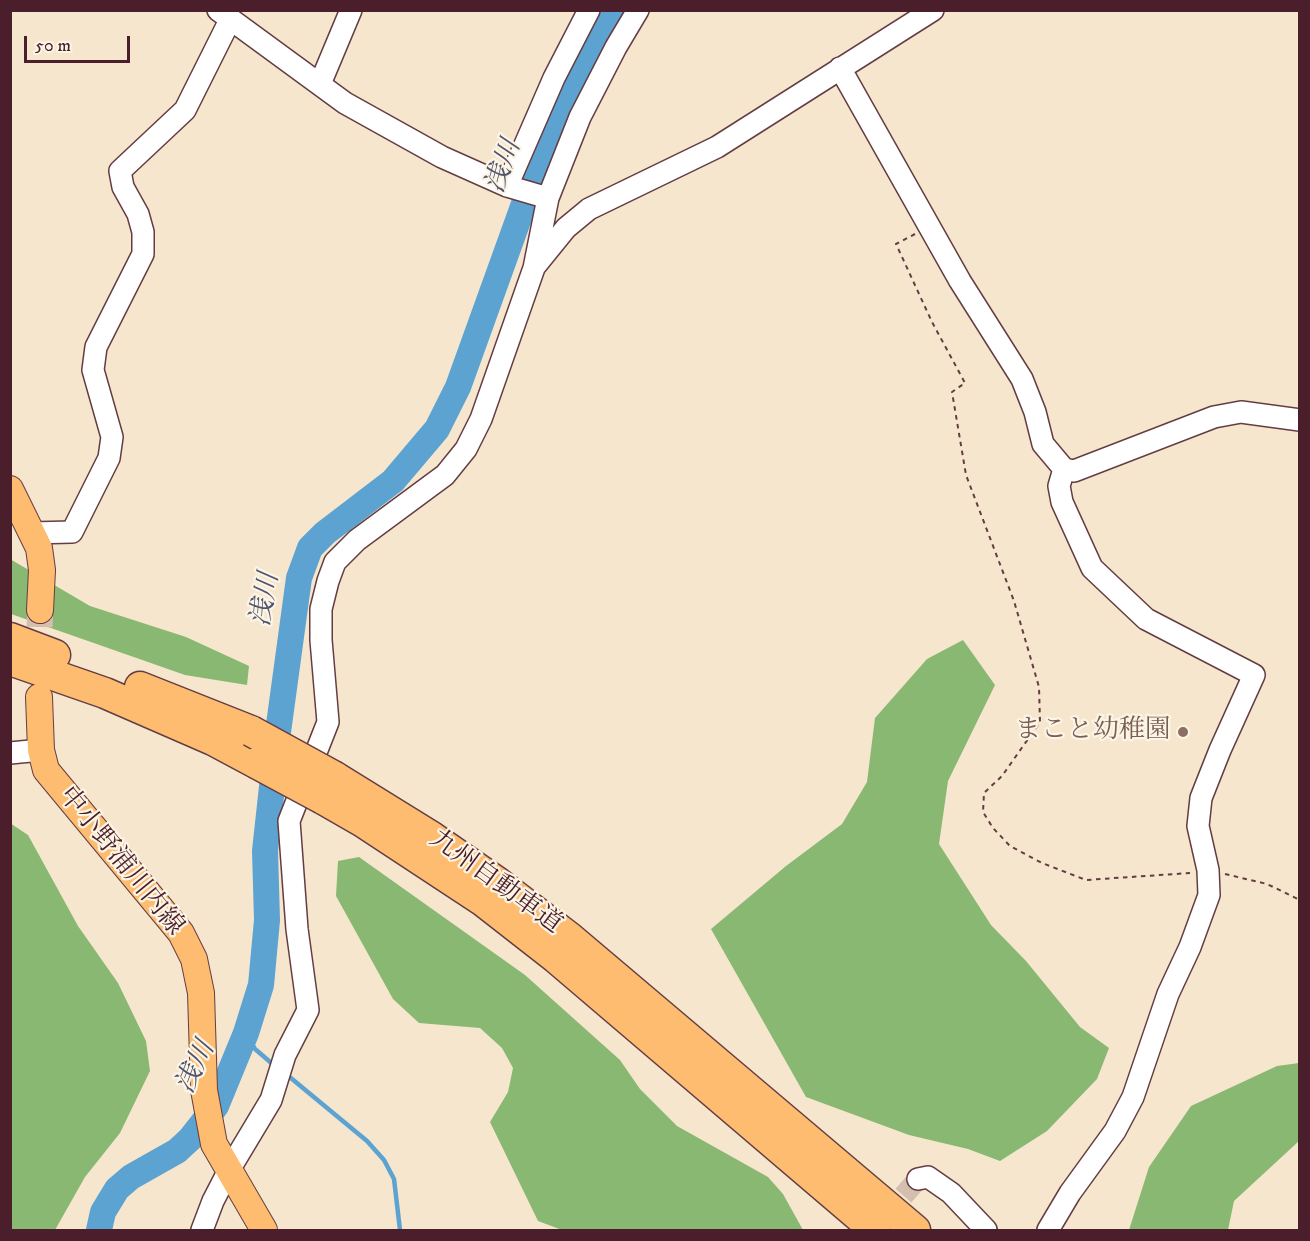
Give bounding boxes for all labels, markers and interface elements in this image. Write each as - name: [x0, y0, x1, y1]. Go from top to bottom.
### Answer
- scale bar: [27, 24, 134, 62]
- text: 50 m: [35, 35, 71, 57]
- water label: 浅川: [481, 136, 529, 198]
- water label: 浅川: [246, 571, 288, 629]
- place label: まこと幼稚園: [1015, 716, 1171, 748]
- marker: まこと幼稚園: [1176, 725, 1190, 739]
- street label: 中小野浦川内線: [51, 781, 189, 943]
- street label: 九州自動車道: [423, 825, 567, 941]
- water label: 浅川: [171, 1037, 223, 1099]

